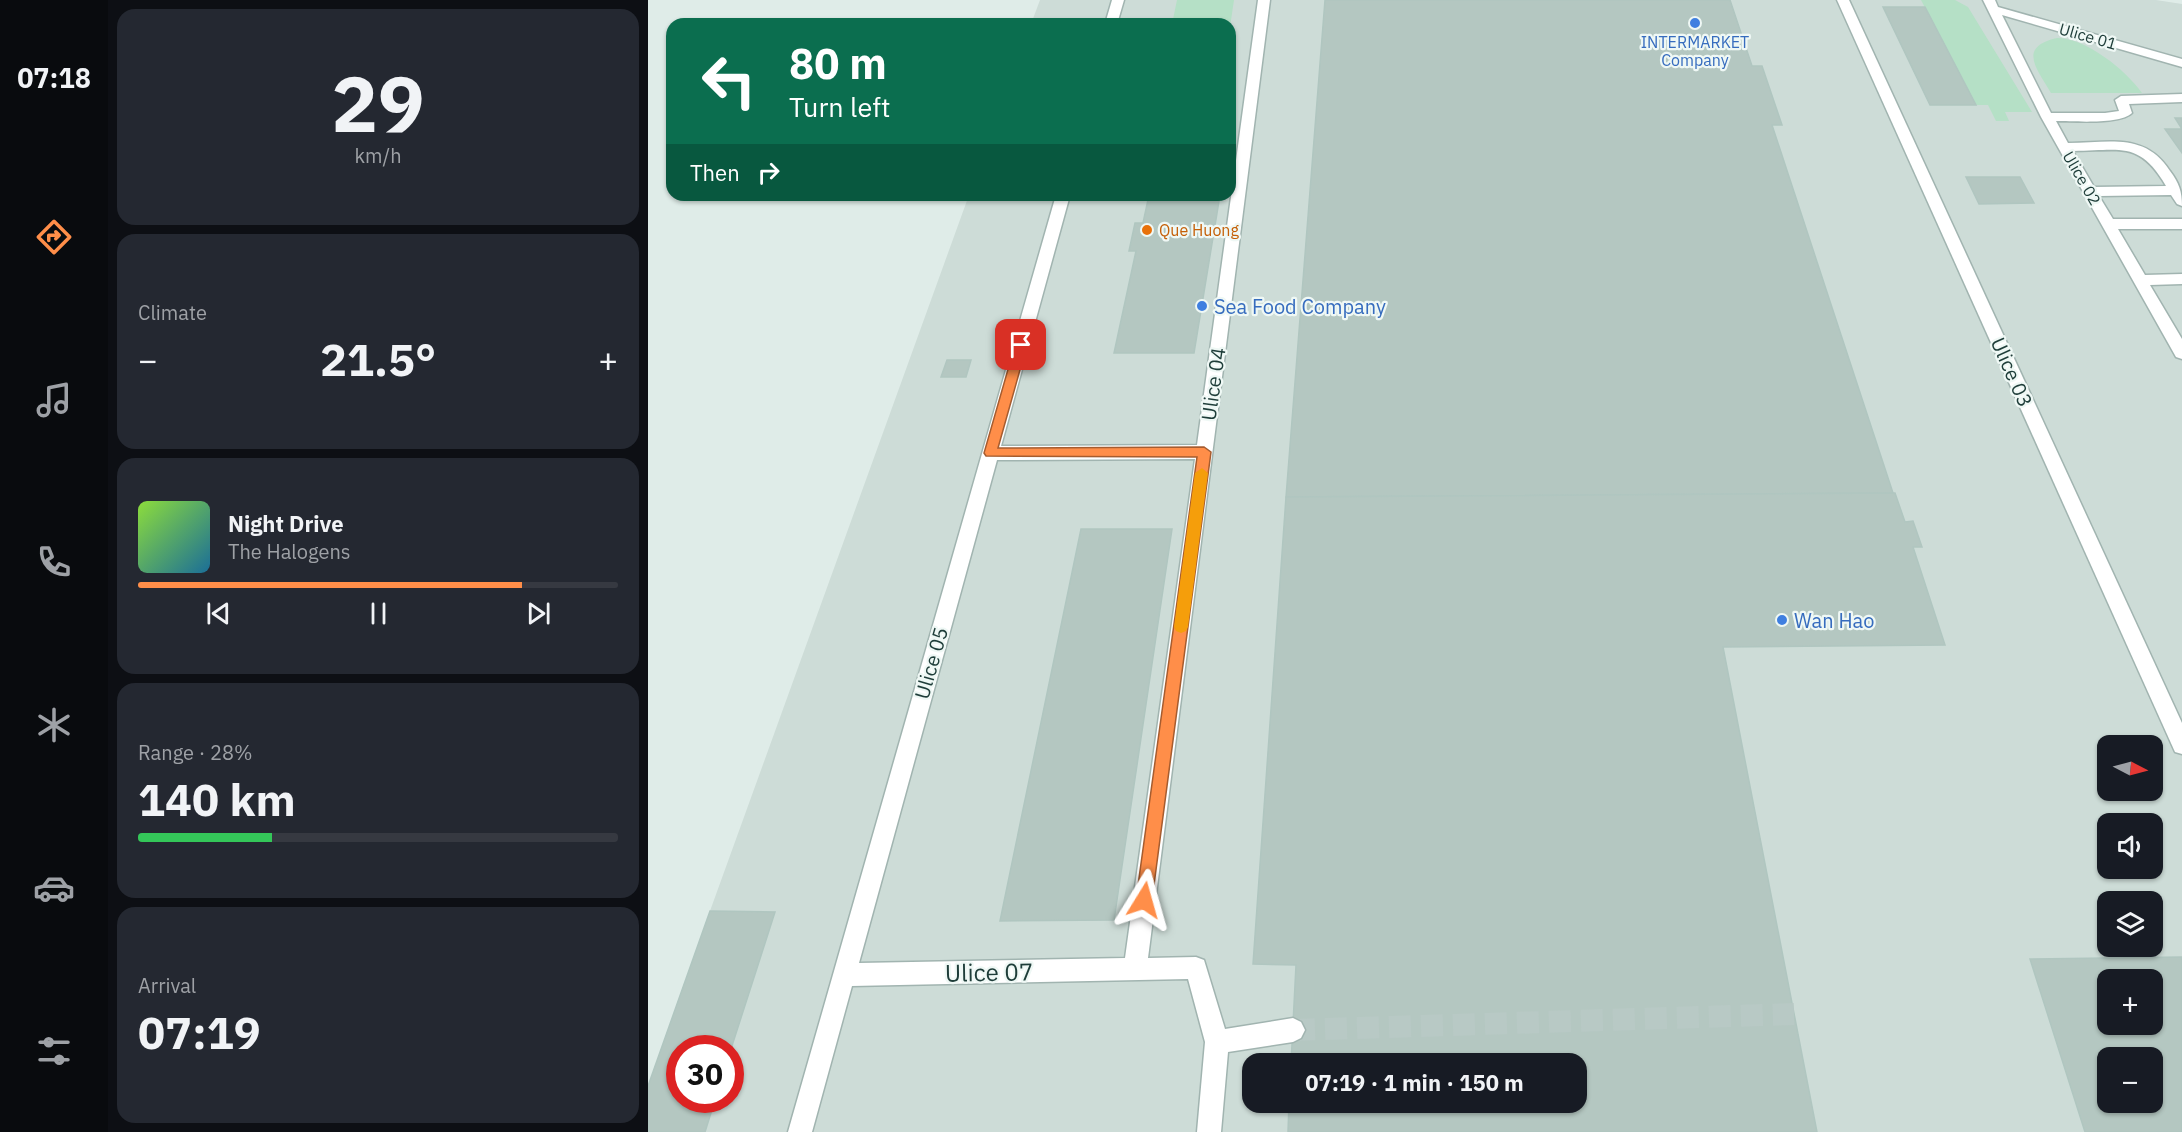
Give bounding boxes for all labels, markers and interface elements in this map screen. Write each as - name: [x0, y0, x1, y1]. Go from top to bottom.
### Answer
- marker: INTERMARKET Company: [1688, 16, 1702, 30]
- street label: Ulice 01: [2057, 18, 2119, 54]
- place label: INTERMARKET Company: [1641, 32, 1749, 70]
- text: 80 m: [789, 36, 887, 91]
- icon: left: [690, 42, 768, 120]
- text: 29: [331, 52, 425, 153]
- text: 07:18: [17, 60, 91, 95]
- text: Turn left: [789, 89, 890, 124]
- text: km/h: [354, 142, 402, 169]
- street label: Ulice 02: [2059, 147, 2105, 209]
- icon: right: [752, 156, 785, 189]
- text: Then: [690, 158, 740, 187]
- icon: directions: [33, 216, 75, 258]
- place label: Que Huong: [1159, 220, 1239, 240]
- marker: Que Huong: [1140, 223, 1154, 237]
- place label: Sea Food Company: [1214, 293, 1386, 320]
- text: Climate: [138, 299, 207, 326]
- marker: Sea Food Company: [1195, 299, 1209, 313]
- pin: [995, 319, 1046, 370]
- icon: arrive: [1004, 328, 1037, 361]
- text: 21.5°: [320, 330, 436, 388]
- street label: Ulice 03: [1985, 333, 2039, 411]
- text: −: [138, 338, 158, 381]
- text: +: [598, 338, 618, 381]
- street label: Ulice 04: [1195, 346, 1231, 422]
- icon: music: [33, 379, 75, 421]
- text: Night Drive: [228, 509, 344, 538]
- text: The Halogens: [228, 538, 350, 565]
- icon: phone: [33, 541, 75, 583]
- icon: previous: [202, 597, 235, 630]
- icon: pause: [362, 597, 395, 630]
- icon: next: [522, 597, 555, 630]
- place label: Wan Hao: [1794, 607, 1874, 634]
- marker: Wan Hao: [1775, 613, 1789, 627]
- street label: Ulice 05: [908, 624, 954, 702]
- icon: climate: [33, 704, 75, 746]
- north arrow: [2097, 735, 2163, 801]
- map controls: [2097, 735, 2163, 1113]
- text: Range · 28%: [138, 739, 253, 766]
- text: 140 km: [138, 770, 296, 828]
- button: sound: [2097, 813, 2163, 879]
- icon: car: [33, 867, 75, 909]
- position arrow: [1112, 868, 1176, 932]
- button: layers: [2097, 891, 2163, 957]
- street label: Ulice 07: [945, 955, 1033, 989]
- button: +: [2097, 969, 2163, 1035]
- text: Arrival: [138, 972, 196, 999]
- text: 07:19: [138, 1003, 261, 1061]
- icon: filters: [33, 1030, 75, 1072]
- speed limit sign: 30: [666, 1035, 744, 1113]
- button: −: [2097, 1047, 2163, 1113]
- text: 07:19 · 1 min · 150 m: [1305, 1068, 1524, 1097]

